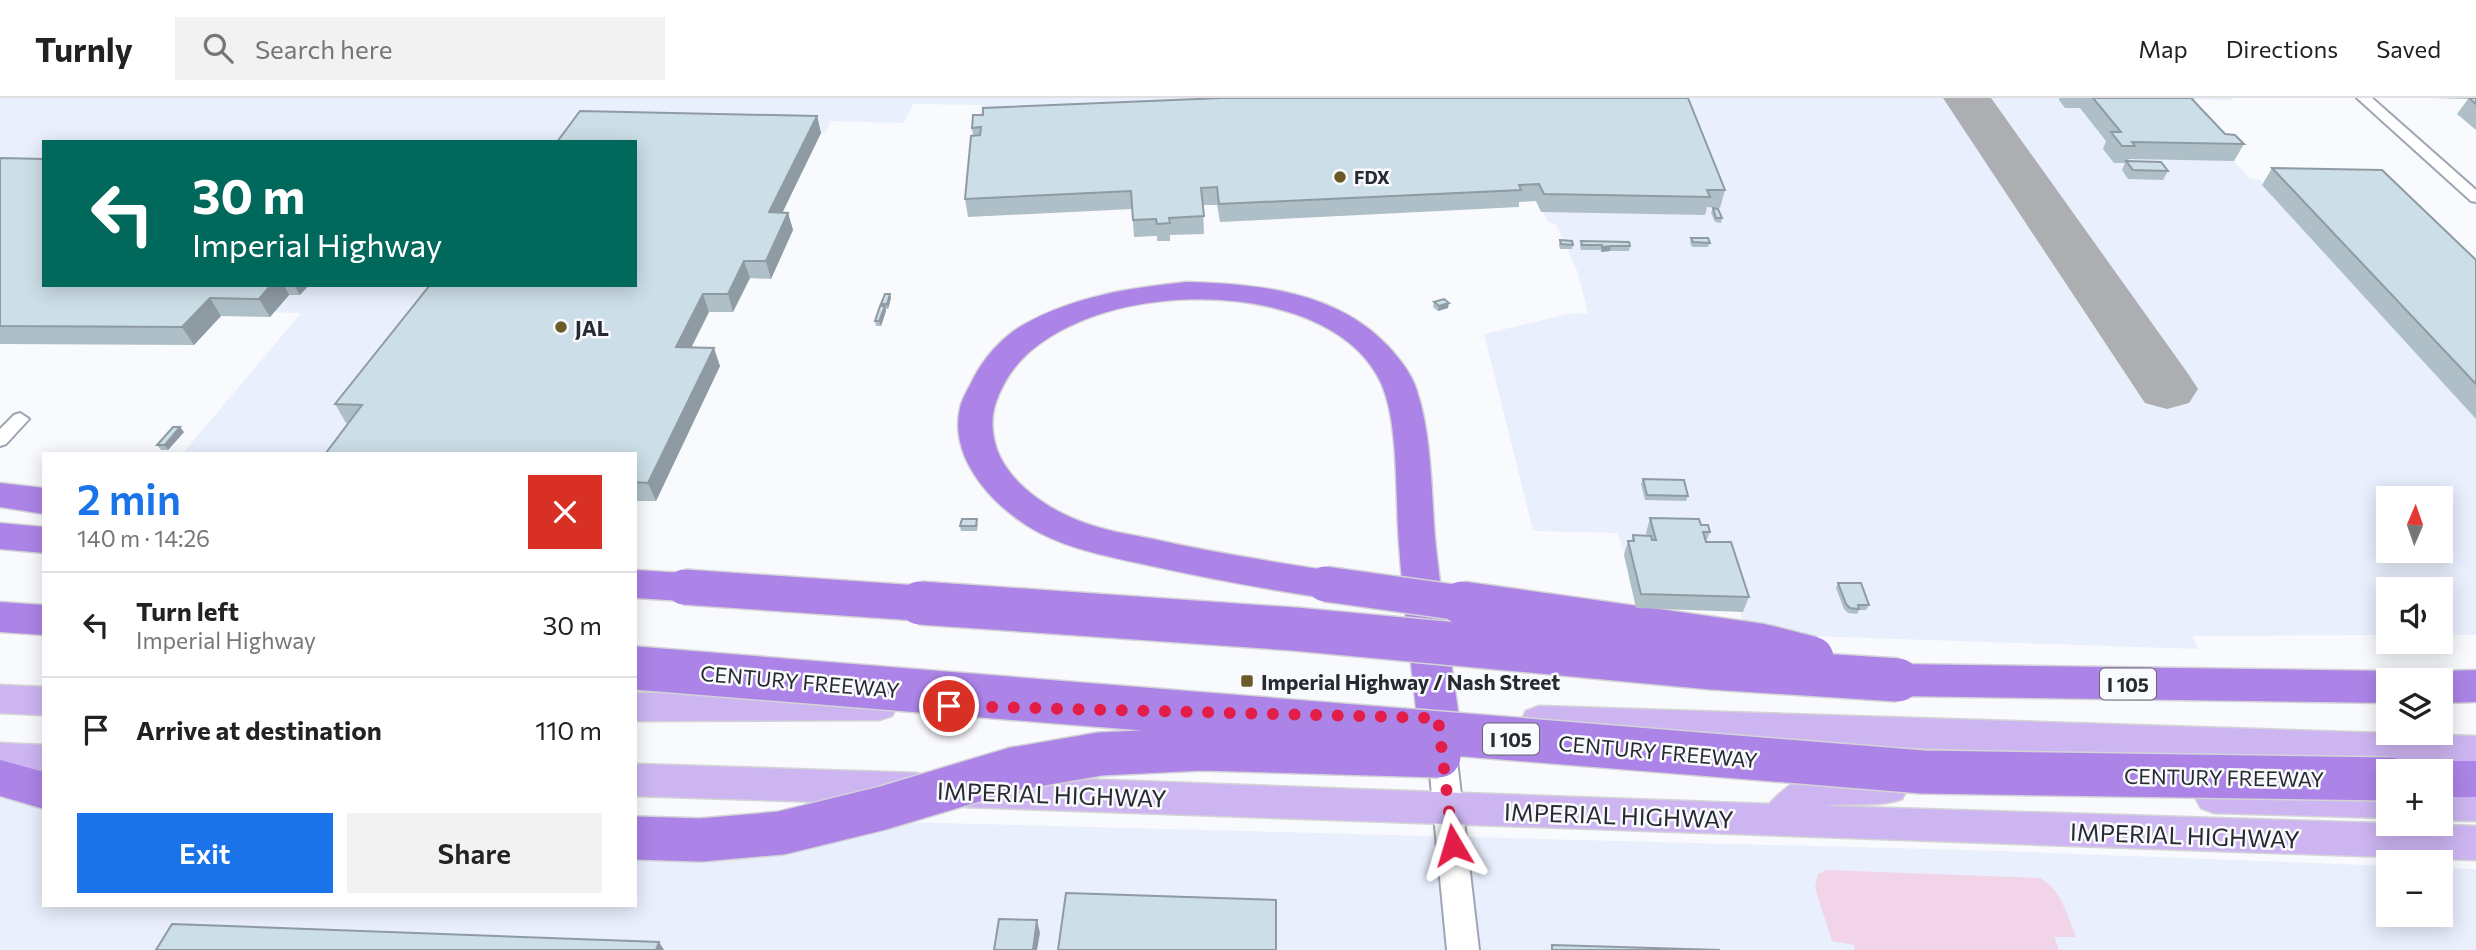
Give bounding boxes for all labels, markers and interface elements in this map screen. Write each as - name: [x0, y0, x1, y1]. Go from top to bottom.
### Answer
- search box: [175, 17, 665, 80]
- text: Turnly: [35, 28, 133, 69]
- icon: search: [199, 29, 237, 67]
- text: Search here: [255, 33, 392, 64]
- text: Map: [2138, 34, 2188, 63]
- text: Directions: [2226, 34, 2338, 63]
- text: Saved: [2376, 34, 2441, 63]
- text: 30 m: [192, 164, 305, 224]
- place label: FDX: [1354, 166, 1390, 188]
- icon: left: [77, 168, 168, 259]
- marker: FDX: [1332, 169, 1348, 185]
- text: Imperial Highway: [192, 224, 442, 264]
- place label: JAL: [575, 315, 609, 340]
- marker: JAL: [553, 319, 569, 335]
- text: 2 min: [77, 472, 181, 524]
- button: close: [528, 475, 602, 549]
- north arrow: [2376, 486, 2454, 564]
- map controls: [2376, 486, 2453, 927]
- text: 140 m · 14:26: [77, 524, 210, 552]
- button: sound: [2376, 577, 2453, 654]
- text: Turn left: [136, 595, 239, 626]
- icon: left: [77, 606, 115, 644]
- text: 30 m: [543, 609, 602, 640]
- text: Imperial Highway: [136, 626, 316, 654]
- street label: CENTURY FREEWAY: [699, 660, 901, 702]
- road number: I 105: [2100, 668, 2156, 699]
- button: layers: [2376, 668, 2453, 745]
- place label: Imperial Highway / Nash Street: [1261, 669, 1560, 694]
- marker: Imperial Highway / Nash Street: [1239, 673, 1255, 689]
- pin: [919, 676, 979, 736]
- icon: arrive: [930, 687, 968, 725]
- icon: arrive: [77, 711, 115, 749]
- text: Arrive at destination: [136, 714, 382, 745]
- text: 110 m: [535, 714, 602, 745]
- road number: I 105: [1483, 724, 1539, 754]
- street label: CENTURY FREEWAY: [1557, 730, 1759, 772]
- button: +: [2376, 759, 2453, 836]
- street label: CENTURY FREEWAY: [2124, 763, 2324, 791]
- street label: IMPERIAL HIGHWAY: [937, 775, 1168, 813]
- street label: IMPERIAL HIGHWAY: [1504, 796, 1735, 834]
- position arrow: [1416, 808, 1490, 882]
- button: Exit: [77, 813, 333, 893]
- button: Share: [347, 813, 602, 893]
- street label: IMPERIAL HIGHWAY: [2070, 816, 2301, 854]
- button: −: [2376, 850, 2453, 927]

